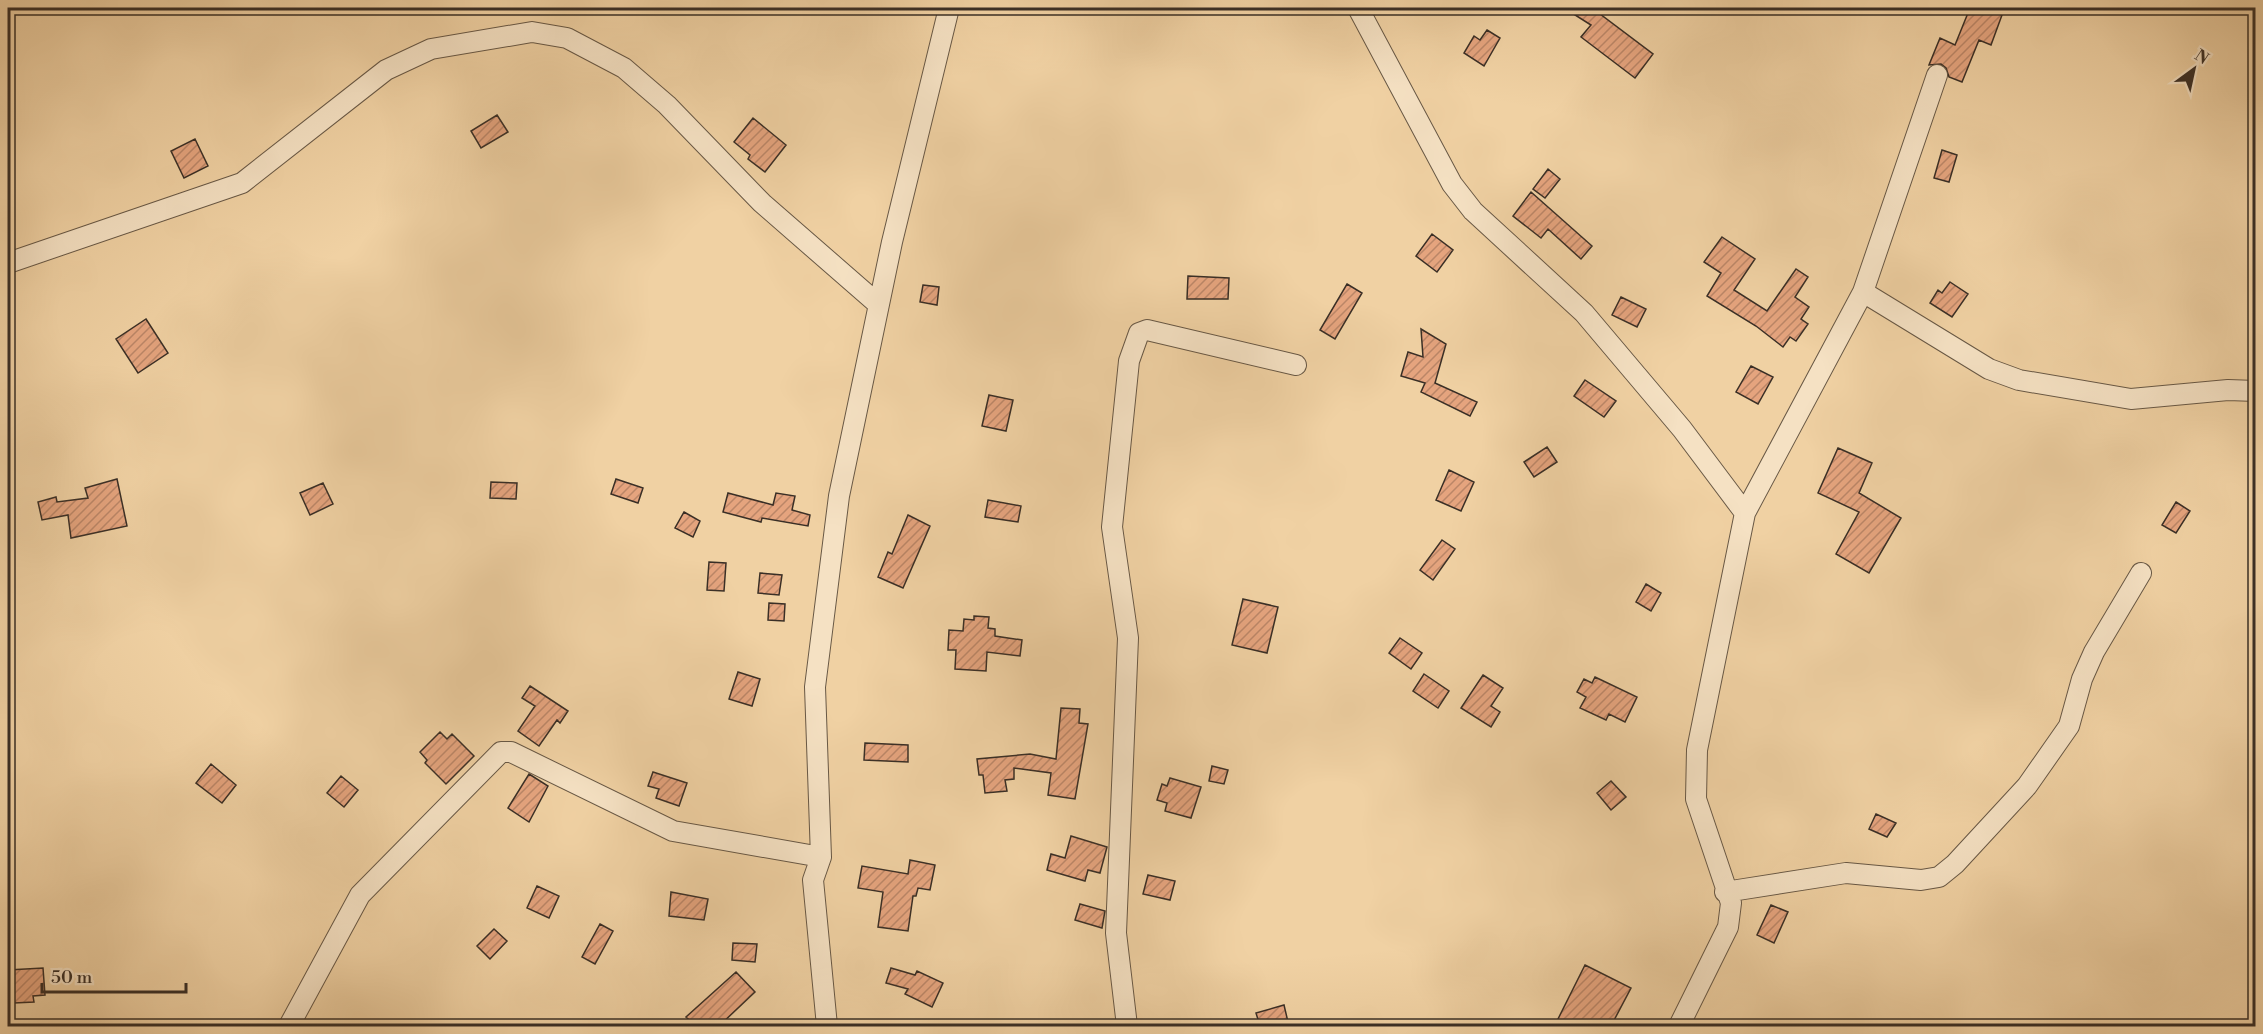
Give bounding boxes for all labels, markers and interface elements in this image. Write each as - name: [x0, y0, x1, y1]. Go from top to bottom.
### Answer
- north arrow: [2164, 39, 2224, 99]
- text: N: [2191, 45, 2213, 69]
- scale bar: [42, 956, 186, 994]
- text: 50 m: [51, 966, 93, 989]

